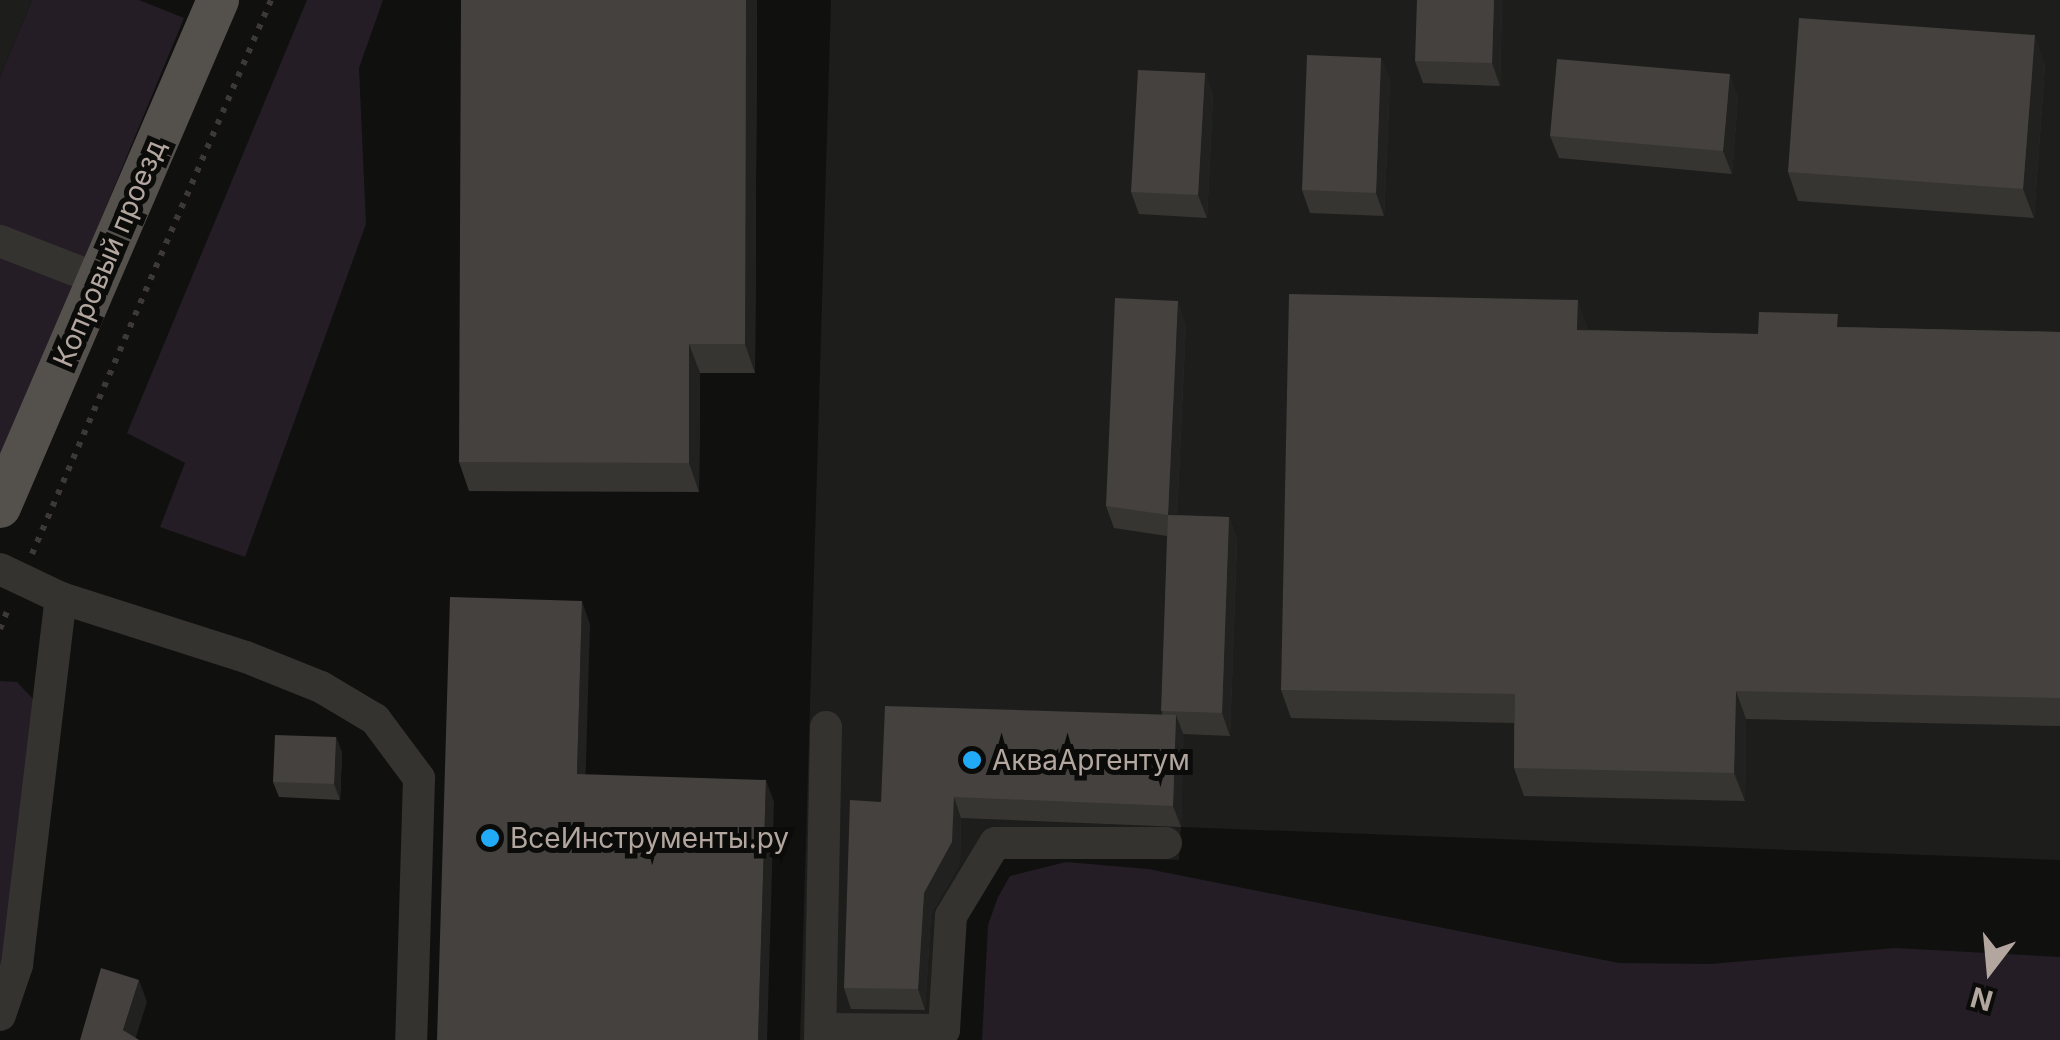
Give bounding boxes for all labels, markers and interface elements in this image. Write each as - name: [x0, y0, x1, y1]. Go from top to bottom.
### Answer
- street label: Копровый проезд: [46, 134, 172, 372]
- place label: АкваАргентум: [992, 743, 1190, 777]
- marker: АкваАргентум: [961, 749, 983, 771]
- place label: ВсеИнструменты.ру: [510, 821, 789, 855]
- marker: ВсеИнструменты.ру: [479, 827, 501, 849]
- north arrow: [1940, 920, 2040, 1020]
- text: N: [1967, 980, 1997, 1018]

